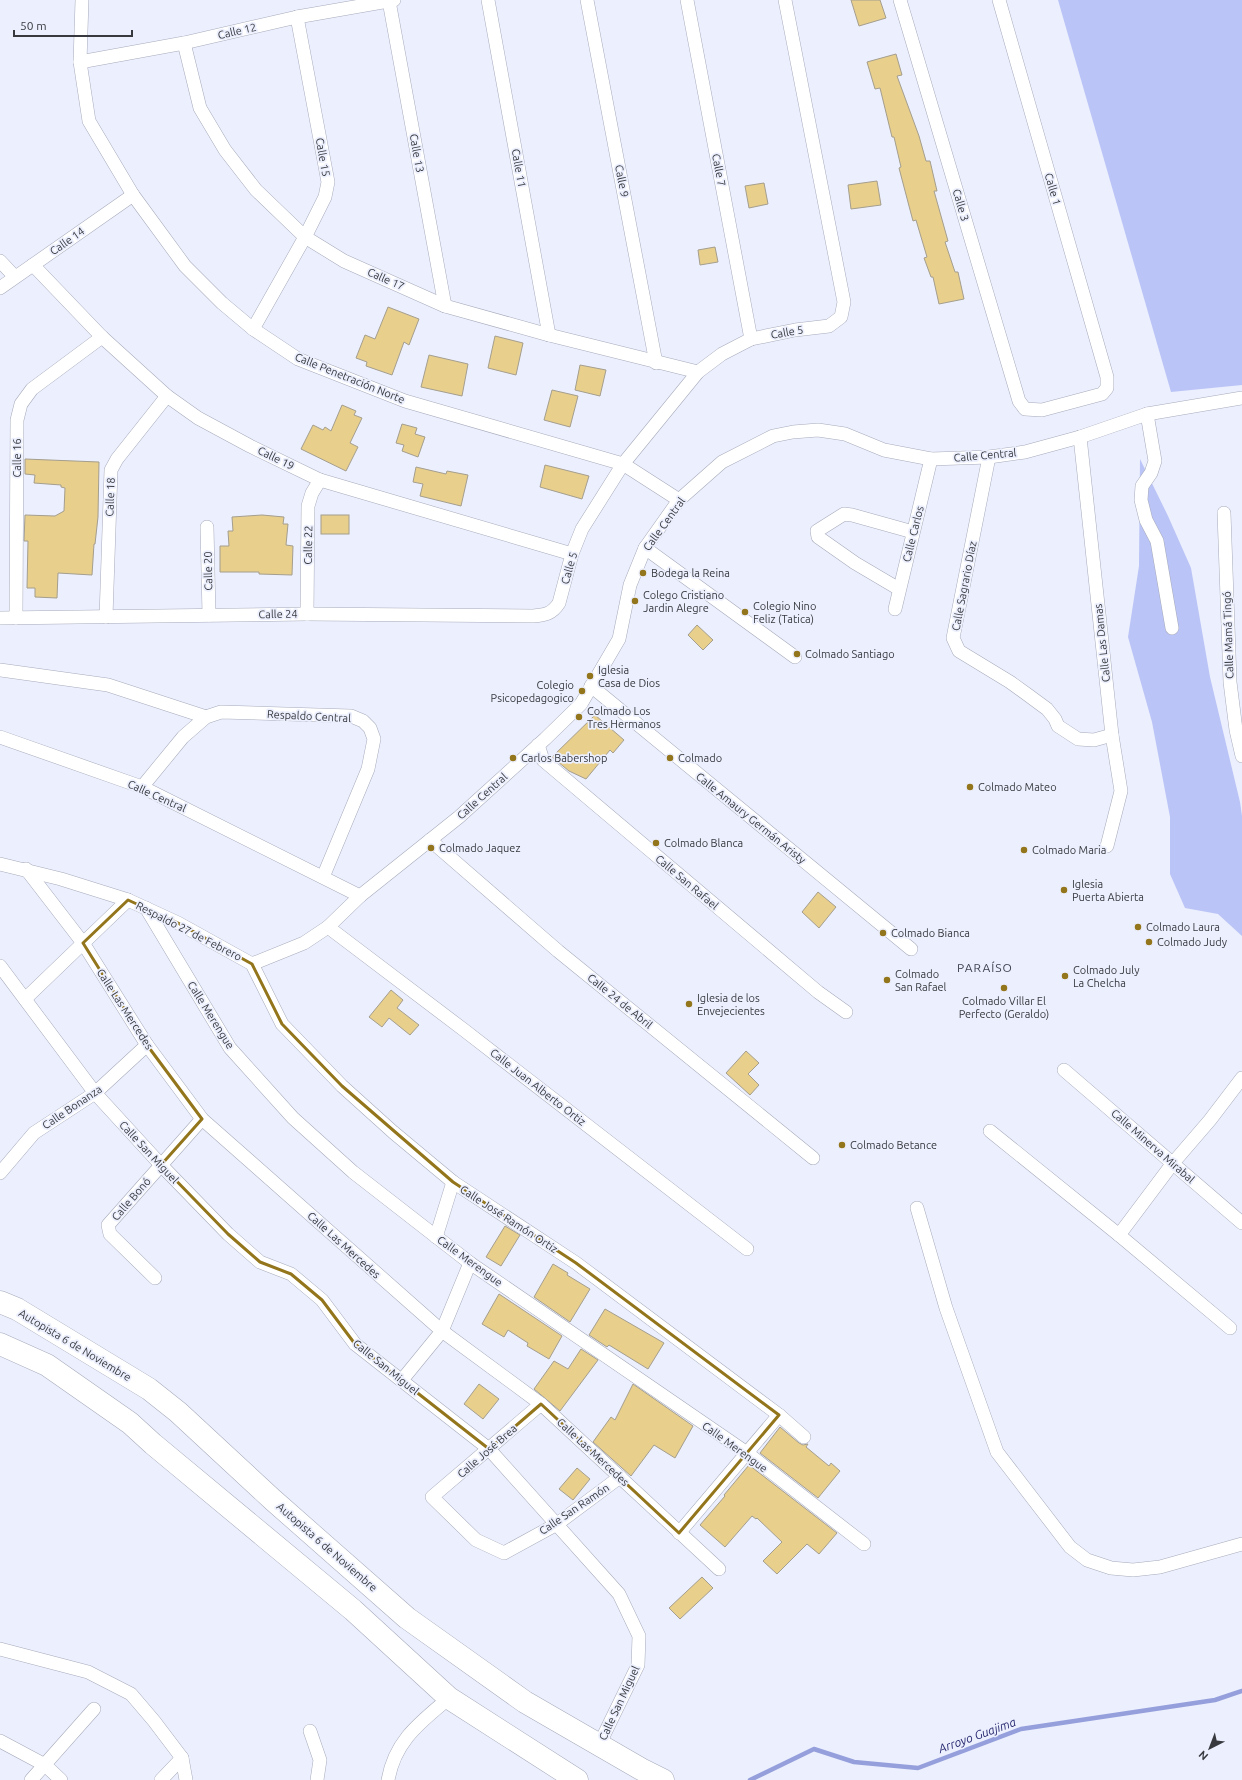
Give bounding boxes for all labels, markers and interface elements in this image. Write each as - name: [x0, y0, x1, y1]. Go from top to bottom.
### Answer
- scale bar: [14, 12, 132, 38]
- text: 50 m: [20, 19, 47, 32]
- street label: Calle 12: [217, 21, 257, 41]
- street label: Calle 13: [408, 133, 426, 173]
- street label: Calle 15: [314, 137, 332, 177]
- street label: Calle 11: [510, 148, 528, 188]
- street label: Calle 7: [710, 153, 728, 187]
- street label: Calle 9: [613, 164, 631, 198]
- street label: Calle 1: [1043, 172, 1063, 206]
- street label: Calle 3: [951, 188, 971, 222]
- street label: Calle 14: [48, 225, 86, 257]
- street label: Calle 17: [366, 266, 406, 292]
- street label: Calle 5: [770, 323, 804, 341]
- street label: Calle Penetración Norte: [293, 350, 407, 406]
- street label: Calle 16: [11, 438, 23, 478]
- street label: Calle 19: [256, 444, 296, 472]
- street label: Calle Central: [953, 446, 1017, 464]
- street label: Calle 18: [103, 477, 117, 517]
- street label: Calle Central: [641, 495, 687, 553]
- street label: Calle Carlos: [900, 504, 926, 563]
- street label: Calle 22: [302, 525, 314, 565]
- street label: Calle Sagrario Díaz: [949, 540, 979, 632]
- street label: Calle 20: [202, 551, 214, 591]
- street label: Calle 5: [559, 551, 579, 585]
- place label: Bodega la Reina: [651, 567, 730, 579]
- marker: Bodega la Reina: [638, 568, 648, 578]
- place label: Colego Cristiano Jardin Alegre: [643, 589, 724, 614]
- street label: Calle Mamá Tingó: [1220, 591, 1236, 679]
- marker: Colego Cristiano Jardin Alegre: [630, 596, 640, 606]
- place label: Colegio Nino Feliz (Tatica): [753, 600, 816, 626]
- street label: Calle Las Damas: [1092, 603, 1112, 683]
- marker: Colegio Nino Feliz (Tatica): [740, 607, 750, 617]
- street label: Calle 24: [258, 608, 298, 620]
- place label: Colmado Santiago: [805, 648, 895, 660]
- marker: Colmado Santiago: [792, 649, 802, 659]
- place label: Iglesia Casa de Dios: [598, 664, 660, 689]
- marker: Iglesia Casa de Dios: [585, 671, 595, 681]
- place label: Colegio Psicopedagogico: [491, 679, 574, 704]
- marker: Colegio Psicopedagogico: [577, 686, 587, 696]
- place label: Colmado Los Tres Hermanos: [587, 705, 661, 730]
- street label: Respaldo Central: [267, 708, 351, 724]
- marker: Colmado Los Tres Hermanos: [574, 712, 584, 722]
- place label: Carlos Babershop: [521, 752, 607, 764]
- place label: Colmado: [678, 752, 722, 764]
- marker: Carlos Babershop: [508, 753, 518, 763]
- marker: Colmado: [665, 753, 675, 763]
- street label: Calle Central: [455, 770, 509, 821]
- street label: Calle Amaury Germán Aristy: [694, 770, 809, 866]
- street label: Calle Central: [126, 778, 188, 814]
- place label: Colmado Mateo: [978, 781, 1057, 793]
- marker: Colmado Mateo: [965, 782, 975, 792]
- place label: Colmado Blanca: [664, 837, 743, 849]
- marker: Colmado Blanca: [651, 838, 661, 848]
- place label: Colmado Jaquez: [439, 842, 521, 854]
- marker: Colmado Jaquez: [426, 843, 436, 853]
- place label: Colmado Maria: [1032, 844, 1106, 856]
- marker: Colmado Maria: [1019, 845, 1029, 855]
- street label: Calle San Rafael: [653, 852, 721, 912]
- place label: Iglesia Puerta Abierta: [1072, 878, 1144, 903]
- marker: Iglesia Puerta Abierta: [1059, 885, 1069, 895]
- street label: Respaldo 27 de Febrero: [134, 899, 244, 963]
- place label: Colmado Laura: [1146, 921, 1220, 933]
- marker: Colmado Laura: [1133, 922, 1143, 932]
- place label: Colmado Bianca: [891, 927, 970, 939]
- marker: Colmado Bianca: [878, 928, 888, 938]
- place label: Colmado Judy: [1157, 936, 1228, 948]
- marker: Colmado Judy: [1144, 937, 1154, 947]
- district label: PARAÍSO: [957, 961, 1013, 974]
- place label: Colmado July La Chelcha: [1073, 964, 1140, 989]
- street label: Calle Las Mercedes: [94, 967, 156, 1052]
- place label: Colmado San Rafael: [895, 968, 947, 993]
- street label: Calle 24 de Abril: [585, 971, 655, 1031]
- marker: Colmado July La Chelcha: [1060, 971, 1070, 981]
- marker: Colmado San Rafael: [882, 975, 892, 985]
- street label: Calle Merengue: [185, 979, 237, 1051]
- marker: Colmado Villar El Perfecto (Geraldo): [999, 983, 1009, 993]
- place label: Iglesia de los Envejecientes: [697, 992, 765, 1017]
- place label: Colmado Villar El Perfecto (Geraldo): [959, 995, 1049, 1021]
- marker: Iglesia de los Envejecientes: [684, 999, 694, 1009]
- street label: Calle Juan Alberto Ortiz: [488, 1046, 588, 1128]
- street label: Calle Bonanza: [40, 1083, 104, 1131]
- street label: Calle Minerva Mirabal: [1109, 1107, 1197, 1185]
- street label: Calle San Miguel: [117, 1118, 181, 1186]
- place label: Colmado Betance: [850, 1139, 937, 1151]
- marker: Colmado Betance: [837, 1140, 847, 1150]
- street label: Calle Bonó: [109, 1175, 153, 1223]
- street label: Calle José Ramón Ortiz: [458, 1183, 560, 1255]
- street label: Calle Las Mercedes: [305, 1209, 383, 1281]
- street label: Calle Merengue: [435, 1233, 505, 1289]
- street label: Autopista 6 de Noviembre: [17, 1307, 133, 1383]
- street label: Calle San Miguel: [351, 1337, 421, 1397]
- street label: Calle Las Mercedes: [555, 1416, 631, 1488]
- street label: Calle Merengue: [700, 1419, 770, 1475]
- street label: Calle José Brea: [455, 1422, 519, 1480]
- street label: Calle San Ramón: [537, 1481, 611, 1537]
- street label: Autopista 6 de Noviembre: [274, 1500, 380, 1594]
- street label: Calle San Miguel: [596, 1664, 642, 1742]
- water label: Arroyo Guajima: [936, 1715, 1018, 1755]
- north arrow: [1190, 1728, 1230, 1768]
- text: N: [1196, 1748, 1210, 1763]

